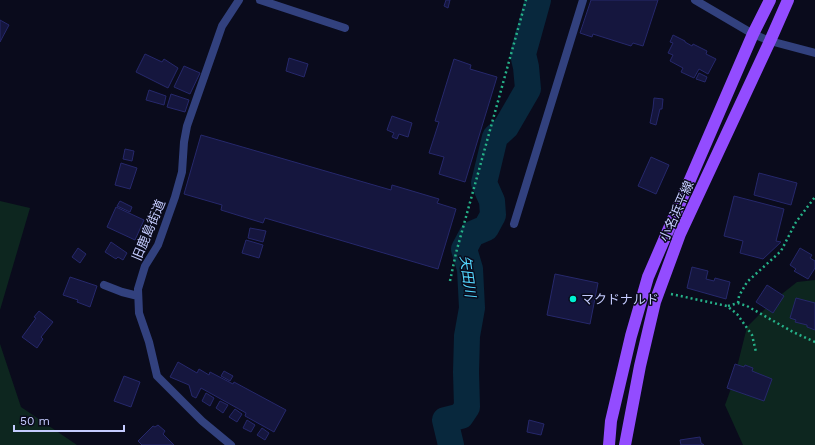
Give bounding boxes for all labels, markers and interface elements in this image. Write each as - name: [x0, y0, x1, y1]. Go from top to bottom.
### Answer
- street label: 小名浜平線: [656, 178, 697, 244]
- street label: 旧鹿島街道: [129, 197, 168, 263]
- water label: 矢田川: [457, 254, 479, 300]
- place label: マクドナルド: [581, 292, 659, 307]
- marker: マクドナルド: [568, 294, 578, 304]
- scale bar: [14, 407, 124, 433]
- text: 50 m: [20, 414, 50, 428]

